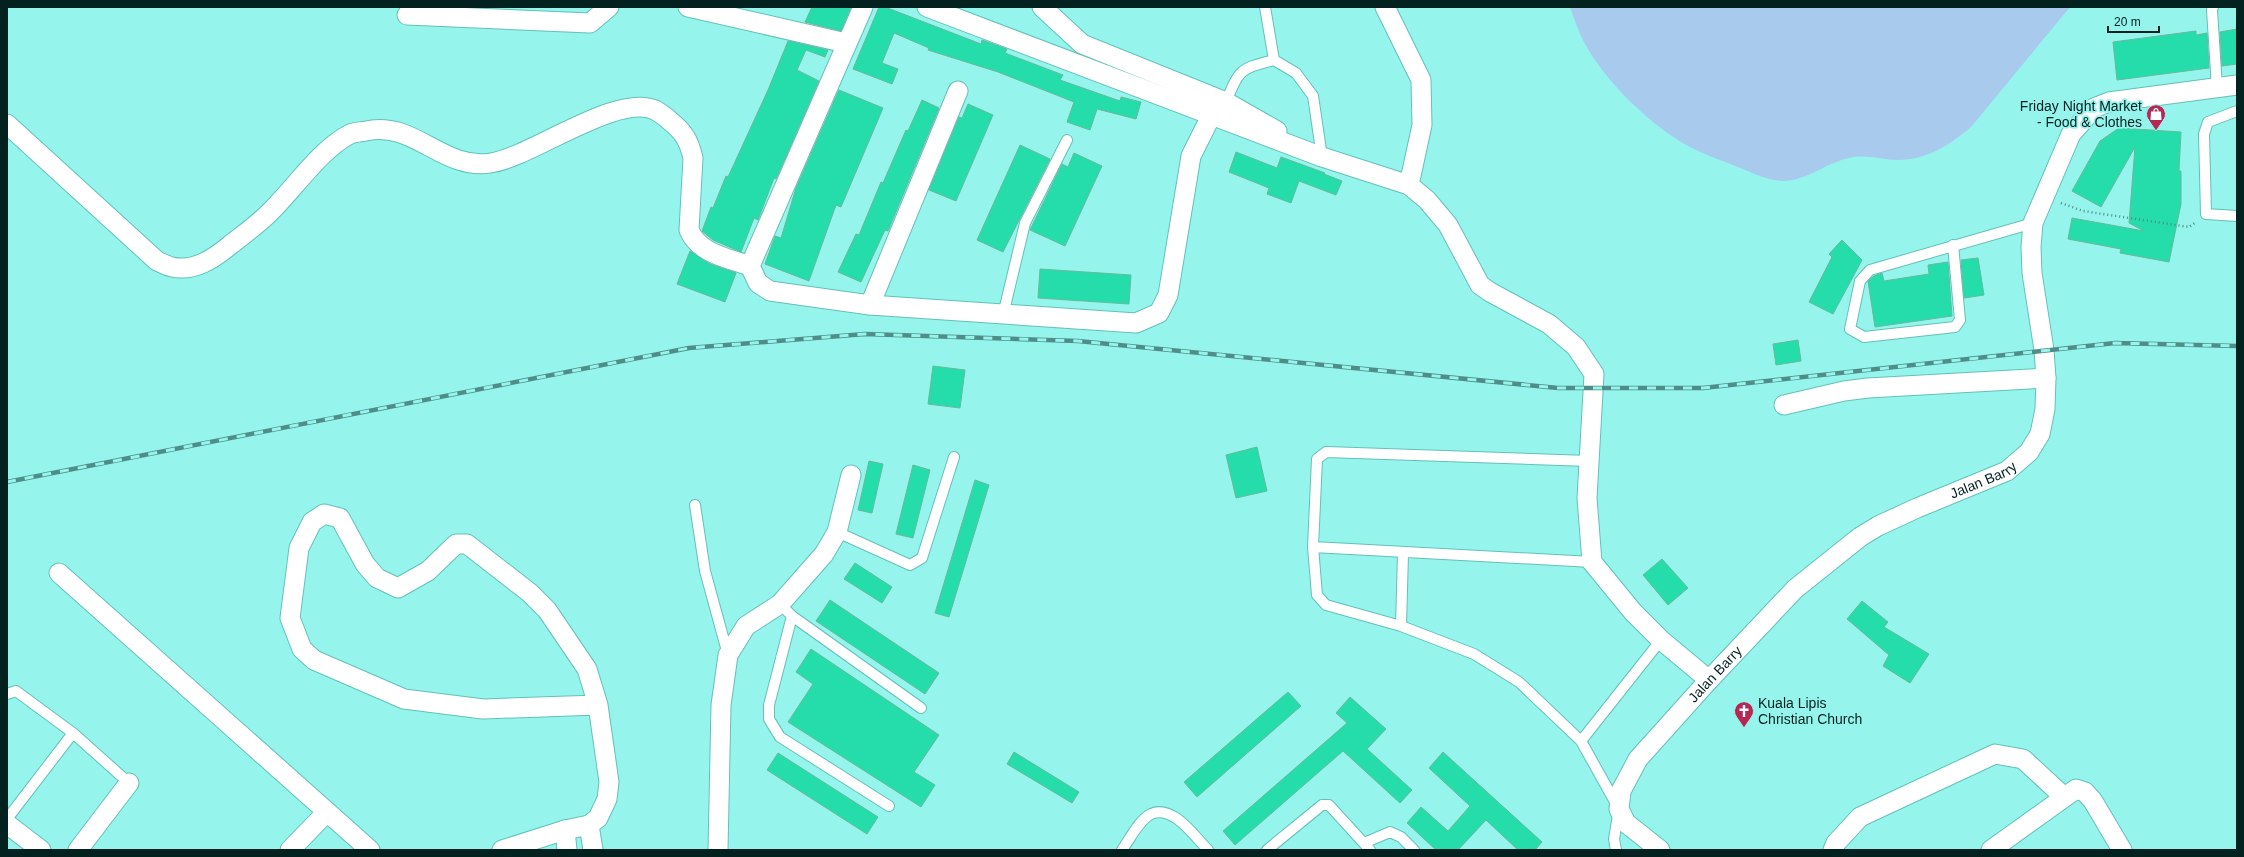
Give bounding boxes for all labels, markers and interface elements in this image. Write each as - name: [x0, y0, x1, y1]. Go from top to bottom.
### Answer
- scale bar: [2108, 8, 2159, 34]
- text: 20 m: [2114, 15, 2141, 29]
- place label: Friday Night Market - Food & Clothes: [2020, 98, 2142, 130]
- shop icon: Friday Night Market - Food & Clothes: [2145, 103, 2167, 131]
- street label: Jalan Barry: [1948, 458, 2020, 502]
- street label: Jalan Barry: [1685, 643, 1745, 705]
- place label: Kuala Lipis Christian Church: [1758, 695, 1862, 727]
- church icon: Kuala Lipis Christian Church: [1733, 700, 1755, 728]

